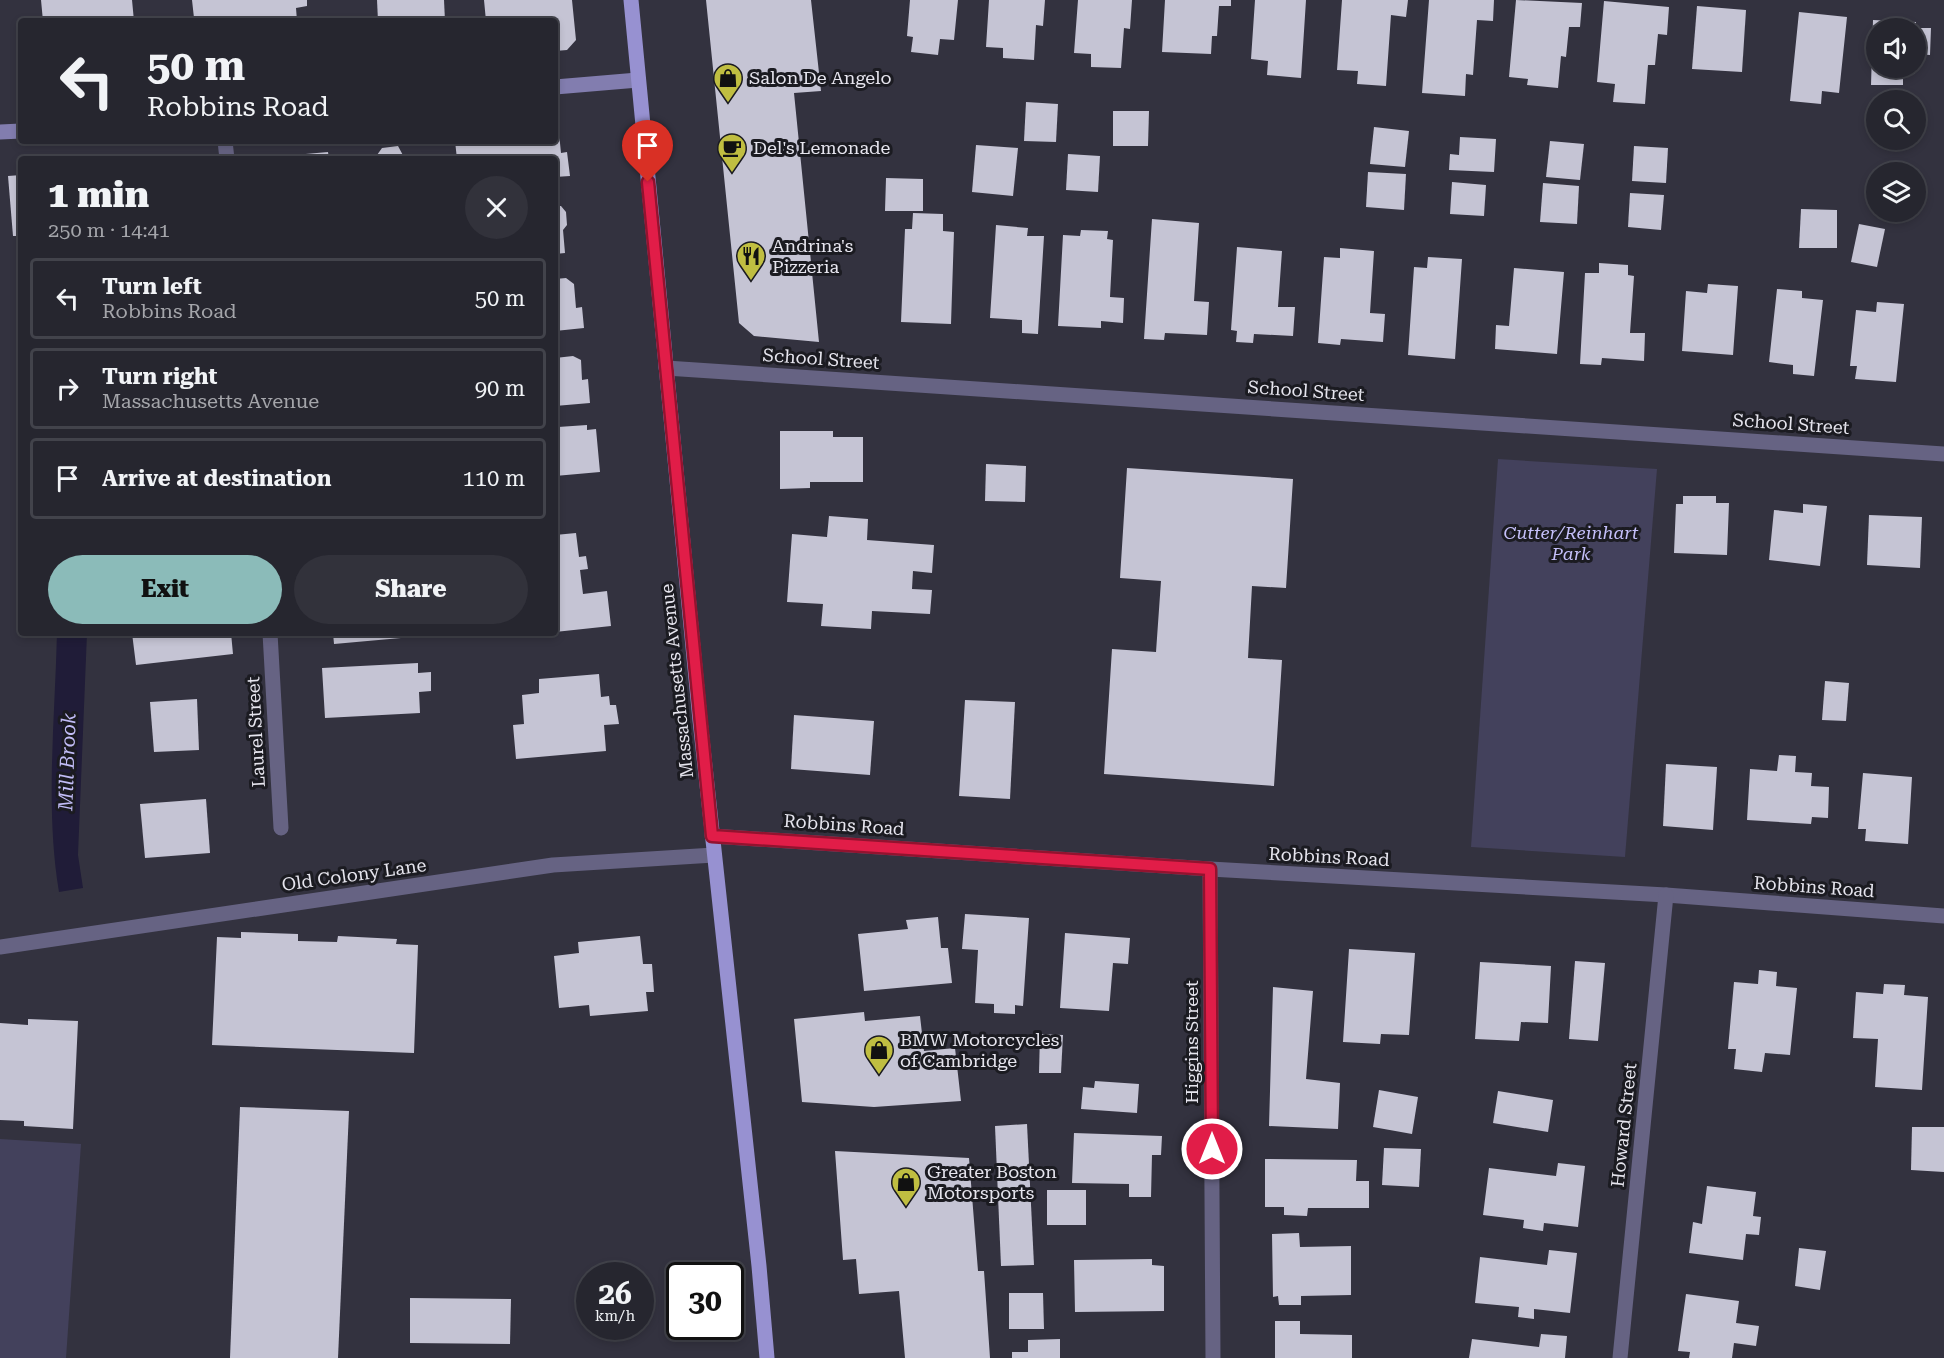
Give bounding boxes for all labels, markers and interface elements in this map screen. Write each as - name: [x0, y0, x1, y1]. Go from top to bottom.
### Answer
- map controls: [1866, 18, 1926, 222]
- button: sound: [1866, 18, 1926, 78]
- text: 50 m: [147, 41, 245, 90]
- icon: left: [48, 42, 126, 120]
- shop icon: Salon De Angelo: [712, 62, 744, 104]
- place label: Salon De Angelo: [749, 67, 892, 88]
- button: search: [1866, 90, 1926, 150]
- text: Robbins Road: [147, 91, 329, 123]
- pin: [622, 120, 673, 182]
- icon: arrive: [631, 129, 664, 162]
- cafe icon: Del's Lemonade: [716, 132, 748, 174]
- place label: Del's Lemonade: [753, 137, 891, 158]
- button: layers: [1866, 162, 1926, 222]
- text: 1 min: [48, 174, 149, 216]
- button: close: [465, 176, 528, 239]
- text: 250 m · 14:41: [48, 218, 170, 242]
- place label: Andrina's Pizzeria: [772, 235, 853, 277]
- restaurant icon: Andrina's Pizzeria: [735, 240, 767, 282]
- text: Turn left: [102, 274, 202, 299]
- icon: left: [51, 282, 84, 315]
- text: 50 m: [475, 286, 525, 311]
- text: Robbins Road: [102, 299, 237, 323]
- street label: School Street: [762, 344, 880, 373]
- text: Turn right: [102, 364, 217, 389]
- icon: right: [51, 372, 84, 405]
- text: 90 m: [475, 376, 525, 401]
- street label: School Street: [1247, 376, 1365, 405]
- text: Massachusetts Avenue: [102, 389, 319, 413]
- street label: School Street: [1732, 409, 1850, 438]
- icon: arrive: [51, 462, 84, 495]
- text: Arrive at destination: [102, 466, 331, 491]
- text: 110 m: [462, 466, 525, 491]
- park label: Cutter/Reinhart Park: [1503, 522, 1639, 564]
- button: Exit: [48, 555, 282, 624]
- button: Share: [294, 555, 528, 624]
- street label: Massachusetts Avenue: [656, 583, 697, 779]
- street label: Laurel Street: [242, 676, 269, 788]
- water label: Mill Brook: [53, 713, 81, 812]
- street label: Robbins Road: [783, 810, 906, 839]
- street label: Robbins Road: [1268, 843, 1391, 870]
- street label: Old Colony Lane: [280, 854, 428, 895]
- street label: Robbins Road: [1753, 872, 1876, 901]
- street label: Higgins Street: [1181, 980, 1202, 1104]
- place label: BMW Motorcycles of Cambridge: [900, 1029, 1059, 1071]
- shop icon: BMW Motorcycles of Cambridge: [863, 1034, 895, 1076]
- street label: Howard Street: [1607, 1062, 1640, 1188]
- position arrow: [1180, 1117, 1244, 1181]
- place label: Greater Boston Motorsports: [927, 1161, 1057, 1203]
- shop icon: Greater Boston Motorsports: [890, 1166, 922, 1208]
- speed limit sign: 30: [666, 1262, 744, 1340]
- text: 26: [598, 1276, 632, 1311]
- text: km/h: [595, 1307, 635, 1325]

